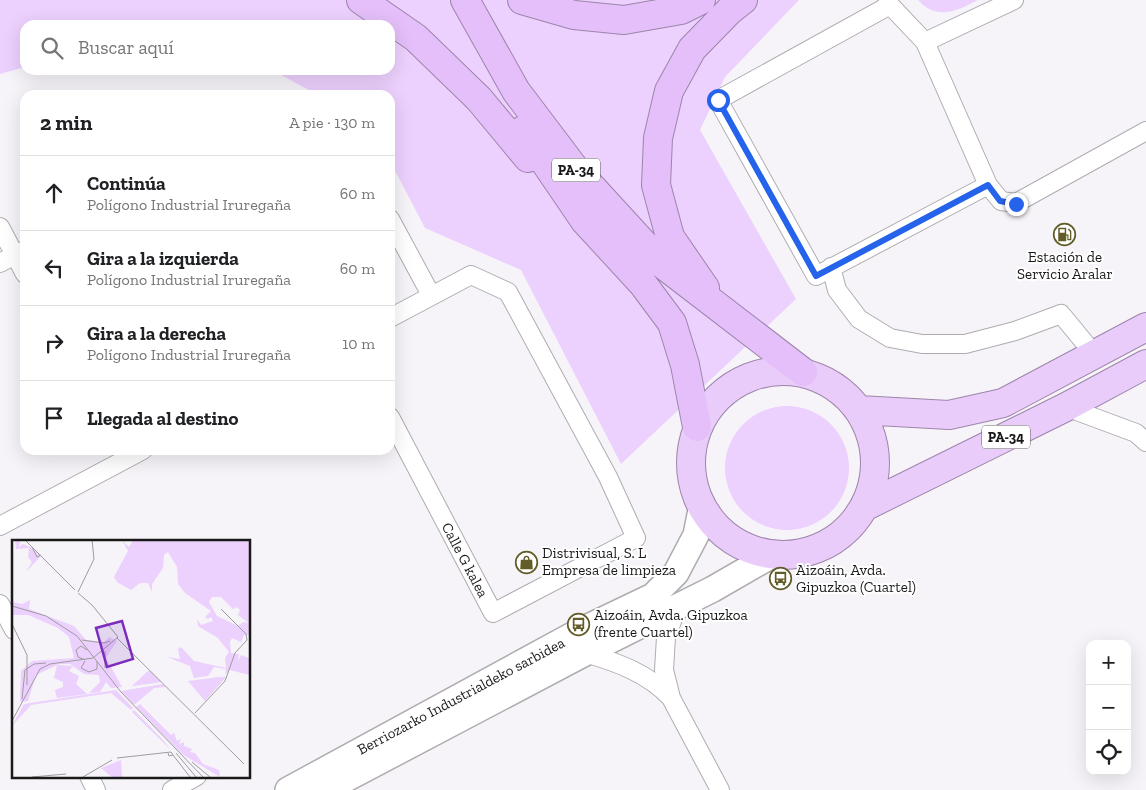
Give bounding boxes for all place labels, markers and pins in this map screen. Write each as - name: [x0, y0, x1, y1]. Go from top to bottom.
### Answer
- fuel station icon: Estación de Servicio Aralar: [1053, 222, 1077, 246]
- place label: Estación de Servicio Aralar: [1017, 248, 1113, 283]
- place label: Distrivisual, S. L Empresa de limpieza: [542, 544, 676, 579]
- shop icon: Distrivisual, S. L Empresa de limpieza: [514, 550, 538, 574]
- place label: Aizoáin, Avda. Gipuzkoa (Cuartel): [796, 561, 916, 596]
- bus stop icon: Aizoáin, Avda. Gipuzkoa (Cuartel): [768, 567, 792, 591]
- place label: Aizoáin, Avda. Gipuzkoa (frente Cuartel): [594, 606, 748, 641]
- bus stop icon: Aizoáin, Avda. Gipuzkoa (frente Cuartel): [566, 612, 590, 636]

